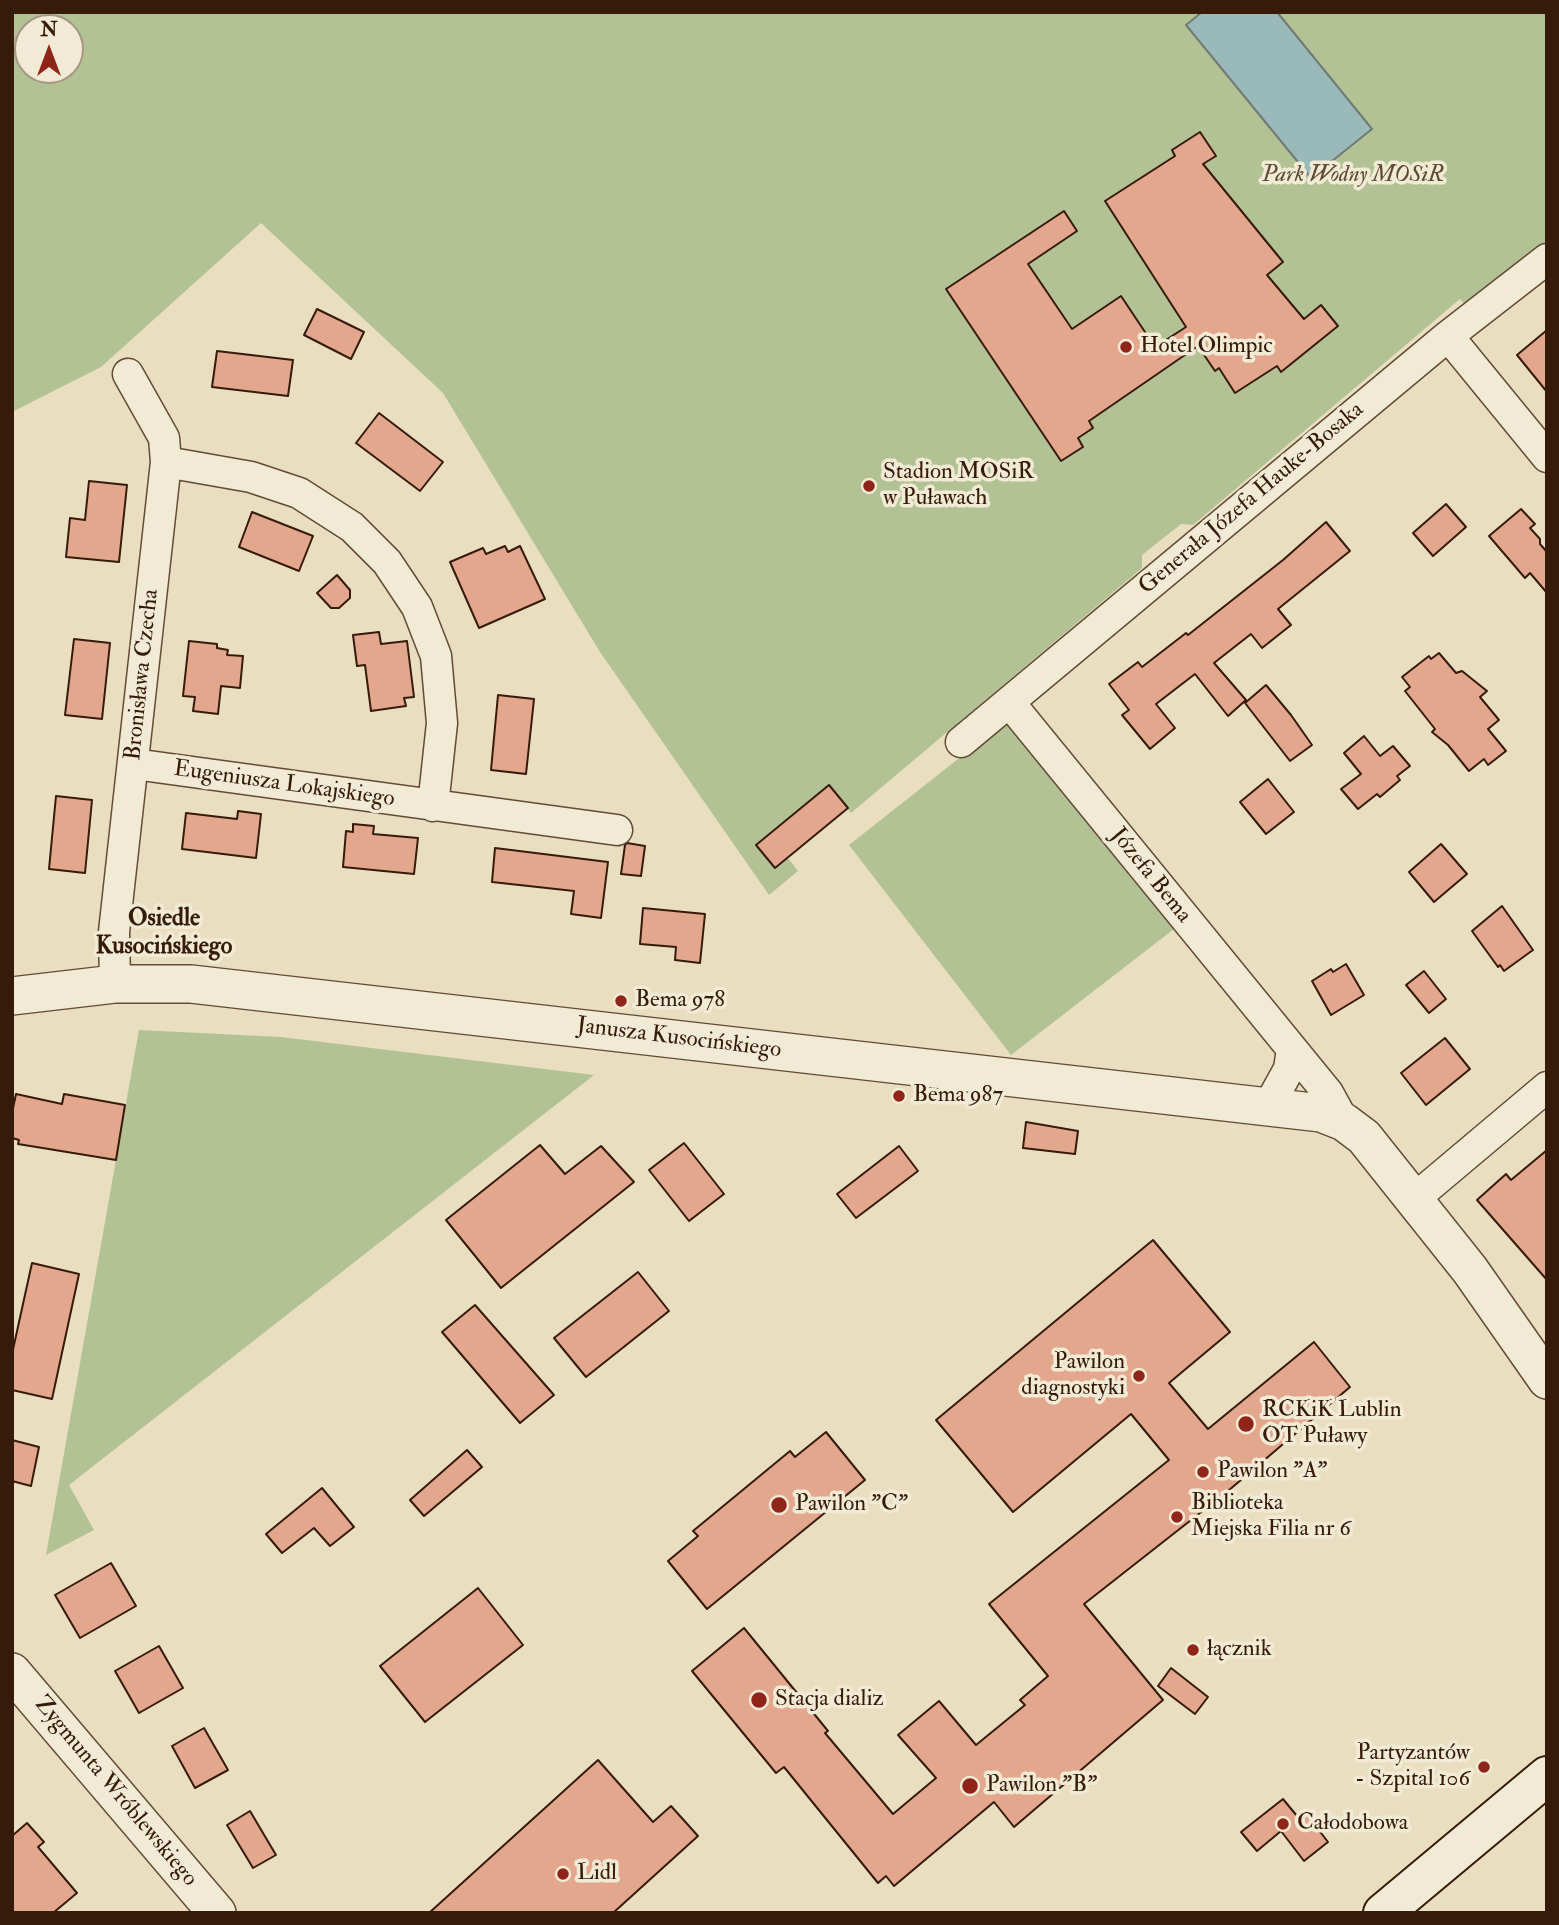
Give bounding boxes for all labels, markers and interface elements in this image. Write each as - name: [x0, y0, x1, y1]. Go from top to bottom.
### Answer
- north arrow: [14, 14, 84, 84]
- text: N: [40, 18, 58, 42]
- park label: Park Wodny MOSiR: [1262, 162, 1444, 190]
- place label: Hotel Olimpic: [1140, 333, 1273, 361]
- marker: Hotel Olimpic: [1118, 339, 1134, 355]
- street label: Generała Józefa Hauke-Bosaka: [1134, 397, 1370, 601]
- place label: Stadion MOSiR w Puławach: [883, 459, 1034, 513]
- marker: Stadion MOSiR w Puławach: [861, 478, 877, 494]
- street label: Bronisława Czecha: [120, 588, 166, 762]
- street label: Eugeniusza Lokajskiego: [172, 756, 396, 814]
- street label: Józefa Bema: [1103, 823, 1197, 929]
- district label: Osiedle Kusocińskiego: [96, 906, 232, 962]
- place label: Bema 978: [635, 987, 725, 1015]
- marker: Bema 978: [613, 993, 629, 1009]
- street label: Janusza Kusocińskiego: [575, 1013, 783, 1065]
- place label: Bema 987: [913, 1082, 1003, 1110]
- marker: Bema 987: [891, 1088, 907, 1104]
- place label: Pawilon diagnostyki: [1021, 1349, 1125, 1403]
- marker: Pawilon diagnostyki: [1131, 1368, 1147, 1384]
- place label: RCKiK Lublin OT Puławy: [1262, 1397, 1402, 1451]
- marker: RCKiK Lublin OT Puławy: [1236, 1414, 1256, 1434]
- place label: Pawilon "A": [1217, 1458, 1327, 1486]
- marker: Pawilon "A": [1195, 1464, 1211, 1480]
- place label: Biblioteka Miejska Filia nr 6: [1191, 1490, 1351, 1544]
- place label: Pawilon "C": [795, 1491, 908, 1519]
- marker: Pawilon "C": [769, 1495, 789, 1515]
- marker: Biblioteka Miejska Filia nr 6: [1169, 1509, 1185, 1525]
- place label: łącznik: [1207, 1636, 1272, 1664]
- marker: łącznik: [1185, 1642, 1201, 1658]
- place label: Stacja dializ: [775, 1686, 884, 1714]
- marker: Stacja dializ: [749, 1690, 769, 1710]
- street label: Zygmunta Wróblewskiego: [27, 1691, 203, 1893]
- place label: Partyzantów - Szpital 106: [1355, 1740, 1470, 1794]
- marker: Partyzantów - Szpital 106: [1476, 1759, 1492, 1775]
- place label: Pawilon "B": [986, 1772, 1097, 1800]
- marker: Pawilon "B": [960, 1776, 980, 1796]
- place label: Całodobowa: [1297, 1810, 1408, 1838]
- marker: Całodobowa: [1275, 1816, 1291, 1832]
- place label: Lidl: [577, 1860, 617, 1888]
- marker: Lidl: [555, 1866, 571, 1882]

